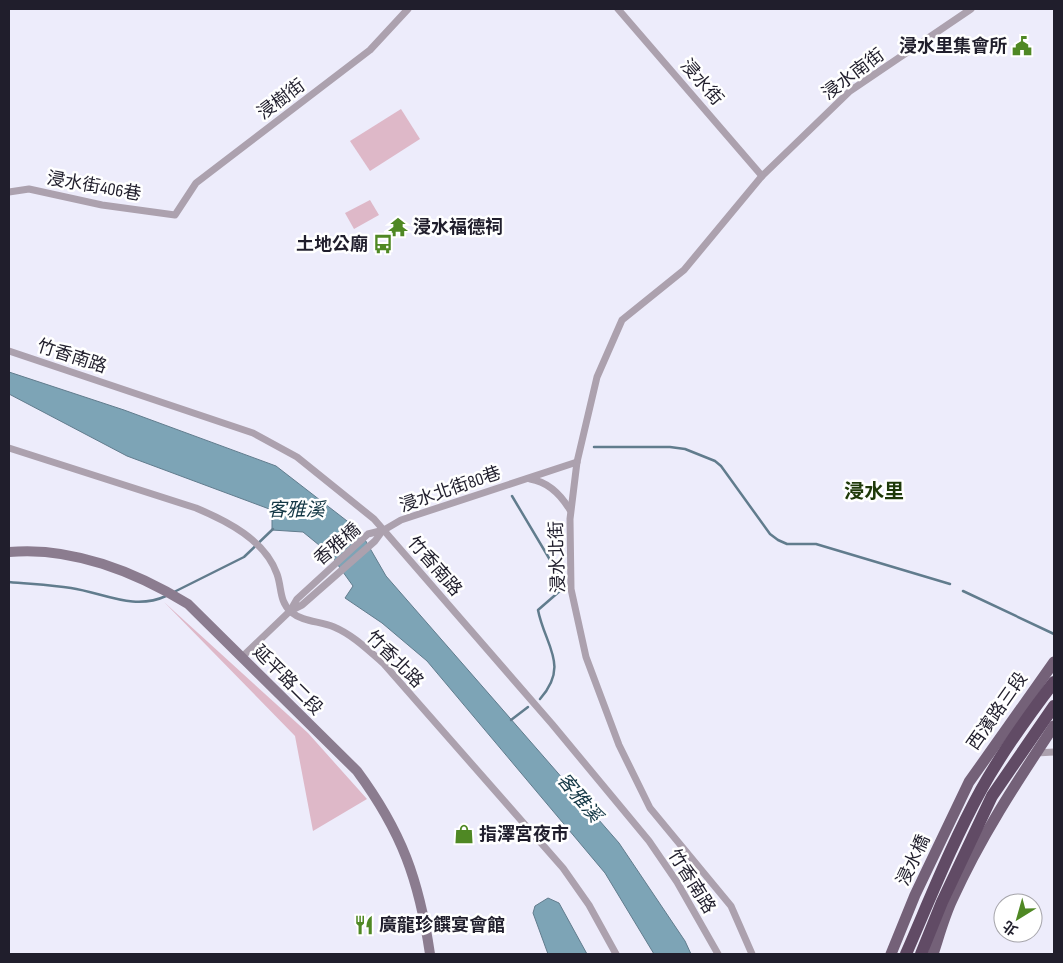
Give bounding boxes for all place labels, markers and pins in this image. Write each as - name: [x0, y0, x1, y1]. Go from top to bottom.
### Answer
- public building icon: 浸水里集會所: [1011, 35, 1033, 57]
- place label: 浸水里集會所: [899, 36, 1007, 57]
- temple icon: 浸水福德祠: [387, 216, 409, 238]
- place label: 浸水福德祠: [413, 217, 503, 238]
- bus stop icon: 土地公廟: [372, 233, 394, 255]
- place label: 土地公廟: [296, 234, 368, 255]
- shop icon: 指澤宮夜市: [453, 823, 475, 845]
- place label: 指澤宮夜市: [479, 824, 569, 845]
- restaurant icon: 廣龍珍饌宴會館: [353, 914, 375, 936]
- place label: 廣龍珍饌宴會館: [379, 914, 505, 936]

